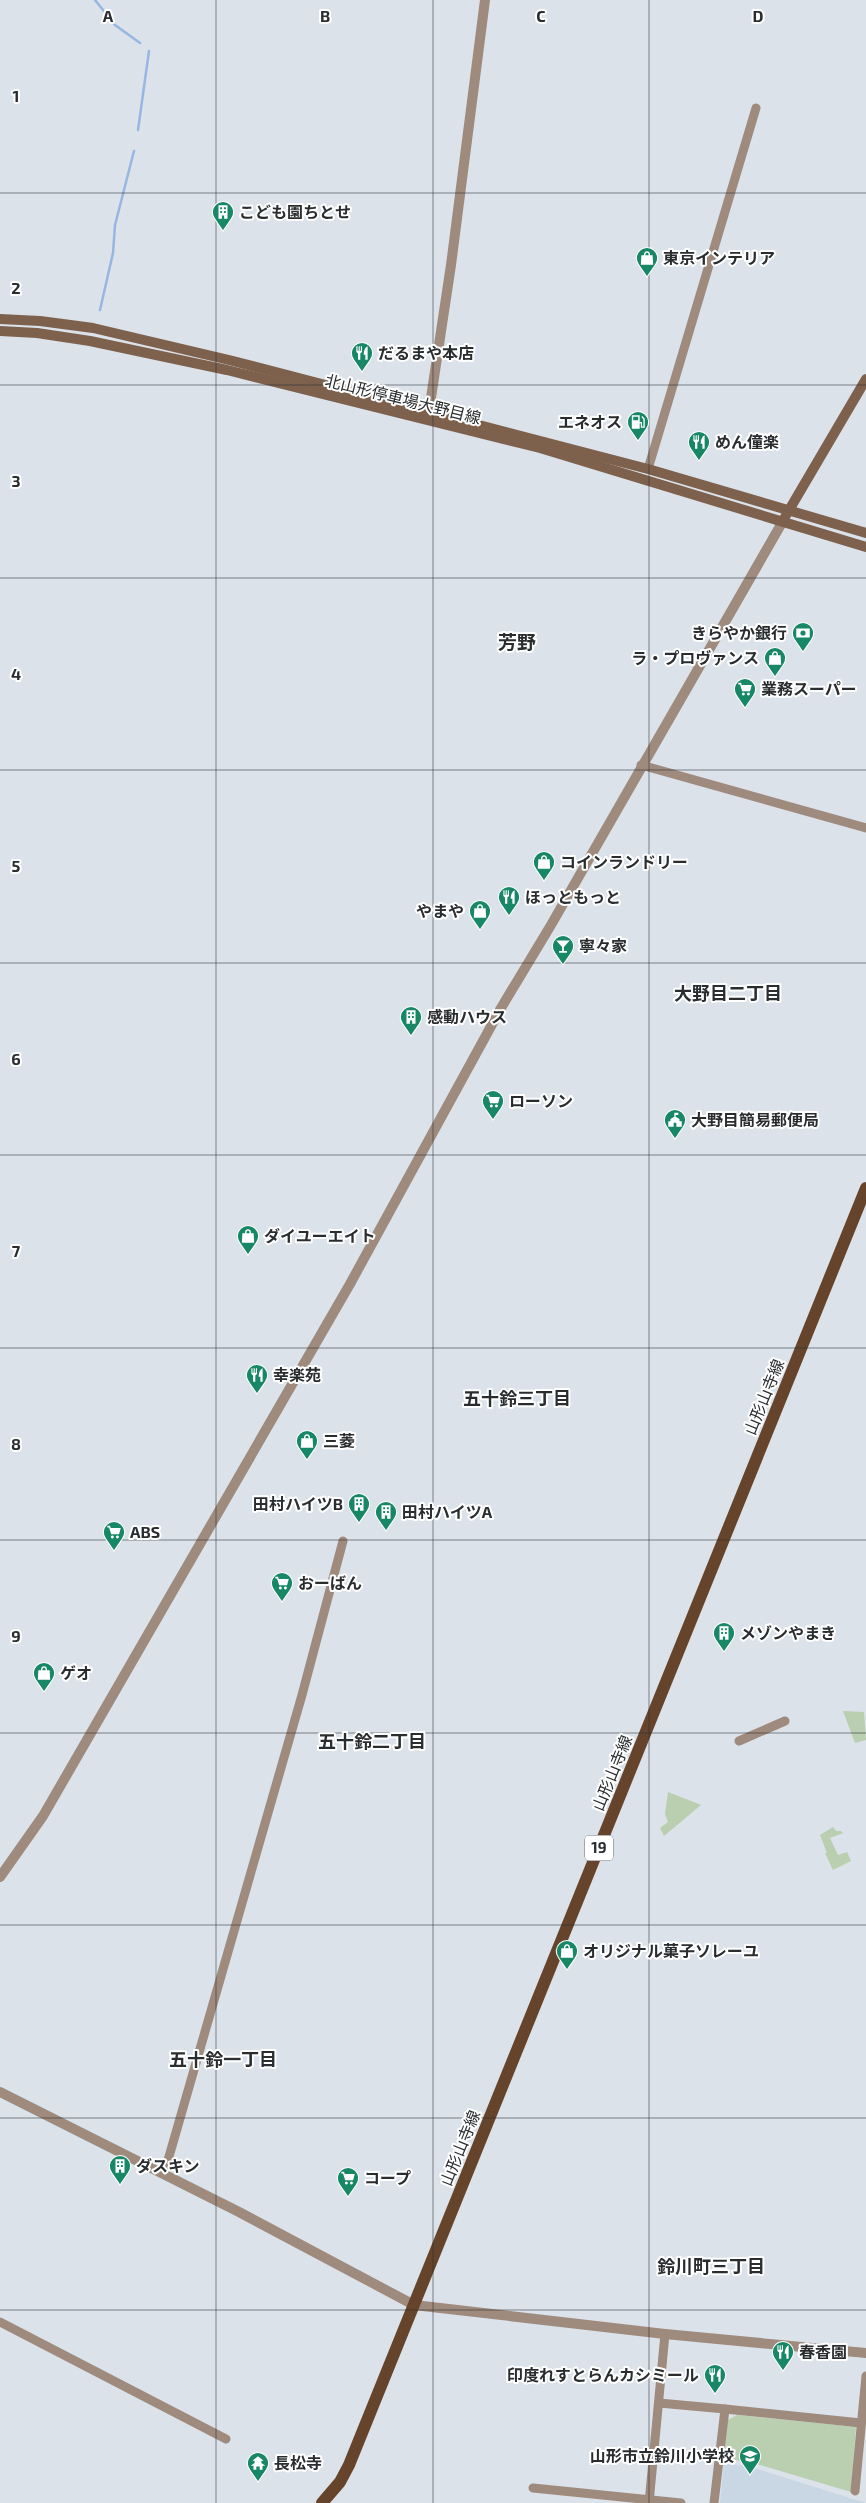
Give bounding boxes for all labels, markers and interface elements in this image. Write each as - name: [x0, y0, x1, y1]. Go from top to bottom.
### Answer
- text: A: [103, 6, 114, 25]
- text: B: [320, 6, 330, 25]
- text: C: [536, 6, 546, 25]
- text: D: [753, 6, 764, 25]
- text: 1: [13, 86, 19, 105]
- building icon: こども園ちとせ: [211, 200, 235, 231]
- place label: こども園ちとせ: [239, 202, 351, 221]
- shop icon: 東京インテリア: [635, 246, 659, 277]
- place label: 東京インテリア: [663, 248, 775, 267]
- text: 2: [11, 278, 21, 297]
- restaurant icon: だるまや本店: [350, 341, 374, 372]
- place label: だるまや本店: [378, 343, 474, 362]
- street label: 北山形停車場大野目線: [323, 370, 483, 427]
- fuel station icon: エネオス: [626, 410, 650, 441]
- place label: エネオス: [558, 412, 622, 431]
- restaurant icon: めん僮楽: [687, 430, 711, 461]
- place label: めん僮楽: [715, 432, 779, 451]
- text: 3: [11, 471, 21, 490]
- bank icon: きらやか銀行: [791, 621, 815, 652]
- place label: きらやか銀行: [691, 623, 787, 642]
- district label: 芳野: [498, 630, 536, 653]
- shop icon: ラ・プロヴァンス: [763, 646, 787, 677]
- place label: ラ・プロヴァンス: [631, 648, 759, 667]
- text: 4: [11, 664, 21, 683]
- supermarket icon: 業務スーパー: [733, 677, 757, 708]
- place label: 業務スーパー: [761, 679, 857, 698]
- shop icon: コインランドリー: [532, 850, 556, 881]
- place label: コインランドリー: [560, 852, 688, 871]
- text: 5: [12, 856, 21, 875]
- restaurant icon: ほっともっと: [497, 885, 521, 916]
- place label: ほっともっと: [525, 887, 621, 906]
- shop icon: やまや: [468, 899, 492, 930]
- place label: やまや: [416, 901, 464, 920]
- bar icon: 寧々家: [551, 934, 575, 965]
- place label: 寧々家: [579, 936, 627, 955]
- district label: 大野目二丁目: [674, 982, 782, 1004]
- building icon: 感動ハウス: [399, 1005, 423, 1036]
- place label: 感動ハウス: [427, 1007, 507, 1026]
- text: 6: [11, 1049, 21, 1068]
- supermarket icon: ローソン: [481, 1089, 505, 1120]
- place label: ローソン: [509, 1091, 573, 1110]
- public building icon: 大野目簡易郵便局: [663, 1108, 687, 1139]
- place label: 大野目簡易郵便局: [691, 1110, 819, 1129]
- shop icon: ダイユーエイト: [236, 1224, 260, 1255]
- place label: ダイユーエイト: [264, 1226, 376, 1245]
- text: 7: [12, 1241, 21, 1260]
- street label: 山形山寺線: [740, 1356, 787, 1437]
- restaurant icon: 幸楽苑: [245, 1363, 269, 1394]
- place label: 幸楽苑: [273, 1365, 321, 1384]
- district label: 五十鈴三丁目: [463, 1387, 571, 1409]
- shop icon: 三菱: [295, 1429, 319, 1460]
- place label: 三菱: [323, 1431, 355, 1450]
- text: 8: [11, 1434, 21, 1453]
- building icon: 田村ハイツB: [347, 1492, 371, 1523]
- place label: 田村ハイツB: [253, 1494, 343, 1513]
- building icon: 田村ハイツA: [374, 1500, 398, 1531]
- place label: 田村ハイツA: [402, 1502, 493, 1521]
- supermarket icon: ABS: [102, 1520, 126, 1551]
- place label: ABS: [130, 1522, 160, 1541]
- supermarket icon: おーばん: [270, 1571, 294, 1602]
- place label: おーばん: [298, 1573, 362, 1592]
- building icon: メゾンやまき: [712, 1621, 736, 1652]
- place label: メゾンやまき: [740, 1623, 836, 1642]
- text: 9: [11, 1626, 21, 1645]
- shop icon: ゲオ: [32, 1661, 56, 1692]
- place label: ゲオ: [60, 1663, 92, 1682]
- district label: 五十鈴二丁目: [318, 1730, 426, 1752]
- street label: 山形山寺線: [588, 1732, 635, 1813]
- road number: 19: [585, 1836, 613, 1860]
- shop icon: オリジナル菓子ソレーユ: [555, 1939, 579, 1970]
- place label: オリジナル菓子ソレーユ: [583, 1941, 759, 1960]
- district label: 五十鈴一丁目: [169, 2048, 277, 2070]
- street label: 山形山寺線: [436, 2107, 483, 2188]
- building icon: ダスキン: [108, 2154, 132, 2185]
- place label: ダスキン: [136, 2156, 200, 2175]
- supermarket icon: コープ: [336, 2166, 360, 2197]
- place label: コープ: [364, 2168, 411, 2187]
- district label: 鈴川町三丁目: [657, 2255, 765, 2277]
- restaurant icon: 春香園: [771, 2340, 795, 2371]
- place label: 春香園: [799, 2342, 847, 2361]
- restaurant icon: 印度れすとらんカシミール: [703, 2363, 727, 2394]
- place label: 印度れすとらんカシミール: [507, 2365, 699, 2384]
- school or university icon: 山形市立鈴川小学校: [738, 2444, 762, 2475]
- place label: 山形市立鈴川小学校: [590, 2446, 734, 2465]
- temple icon: 長松寺: [246, 2451, 270, 2482]
- place label: 長松寺: [274, 2453, 322, 2472]

